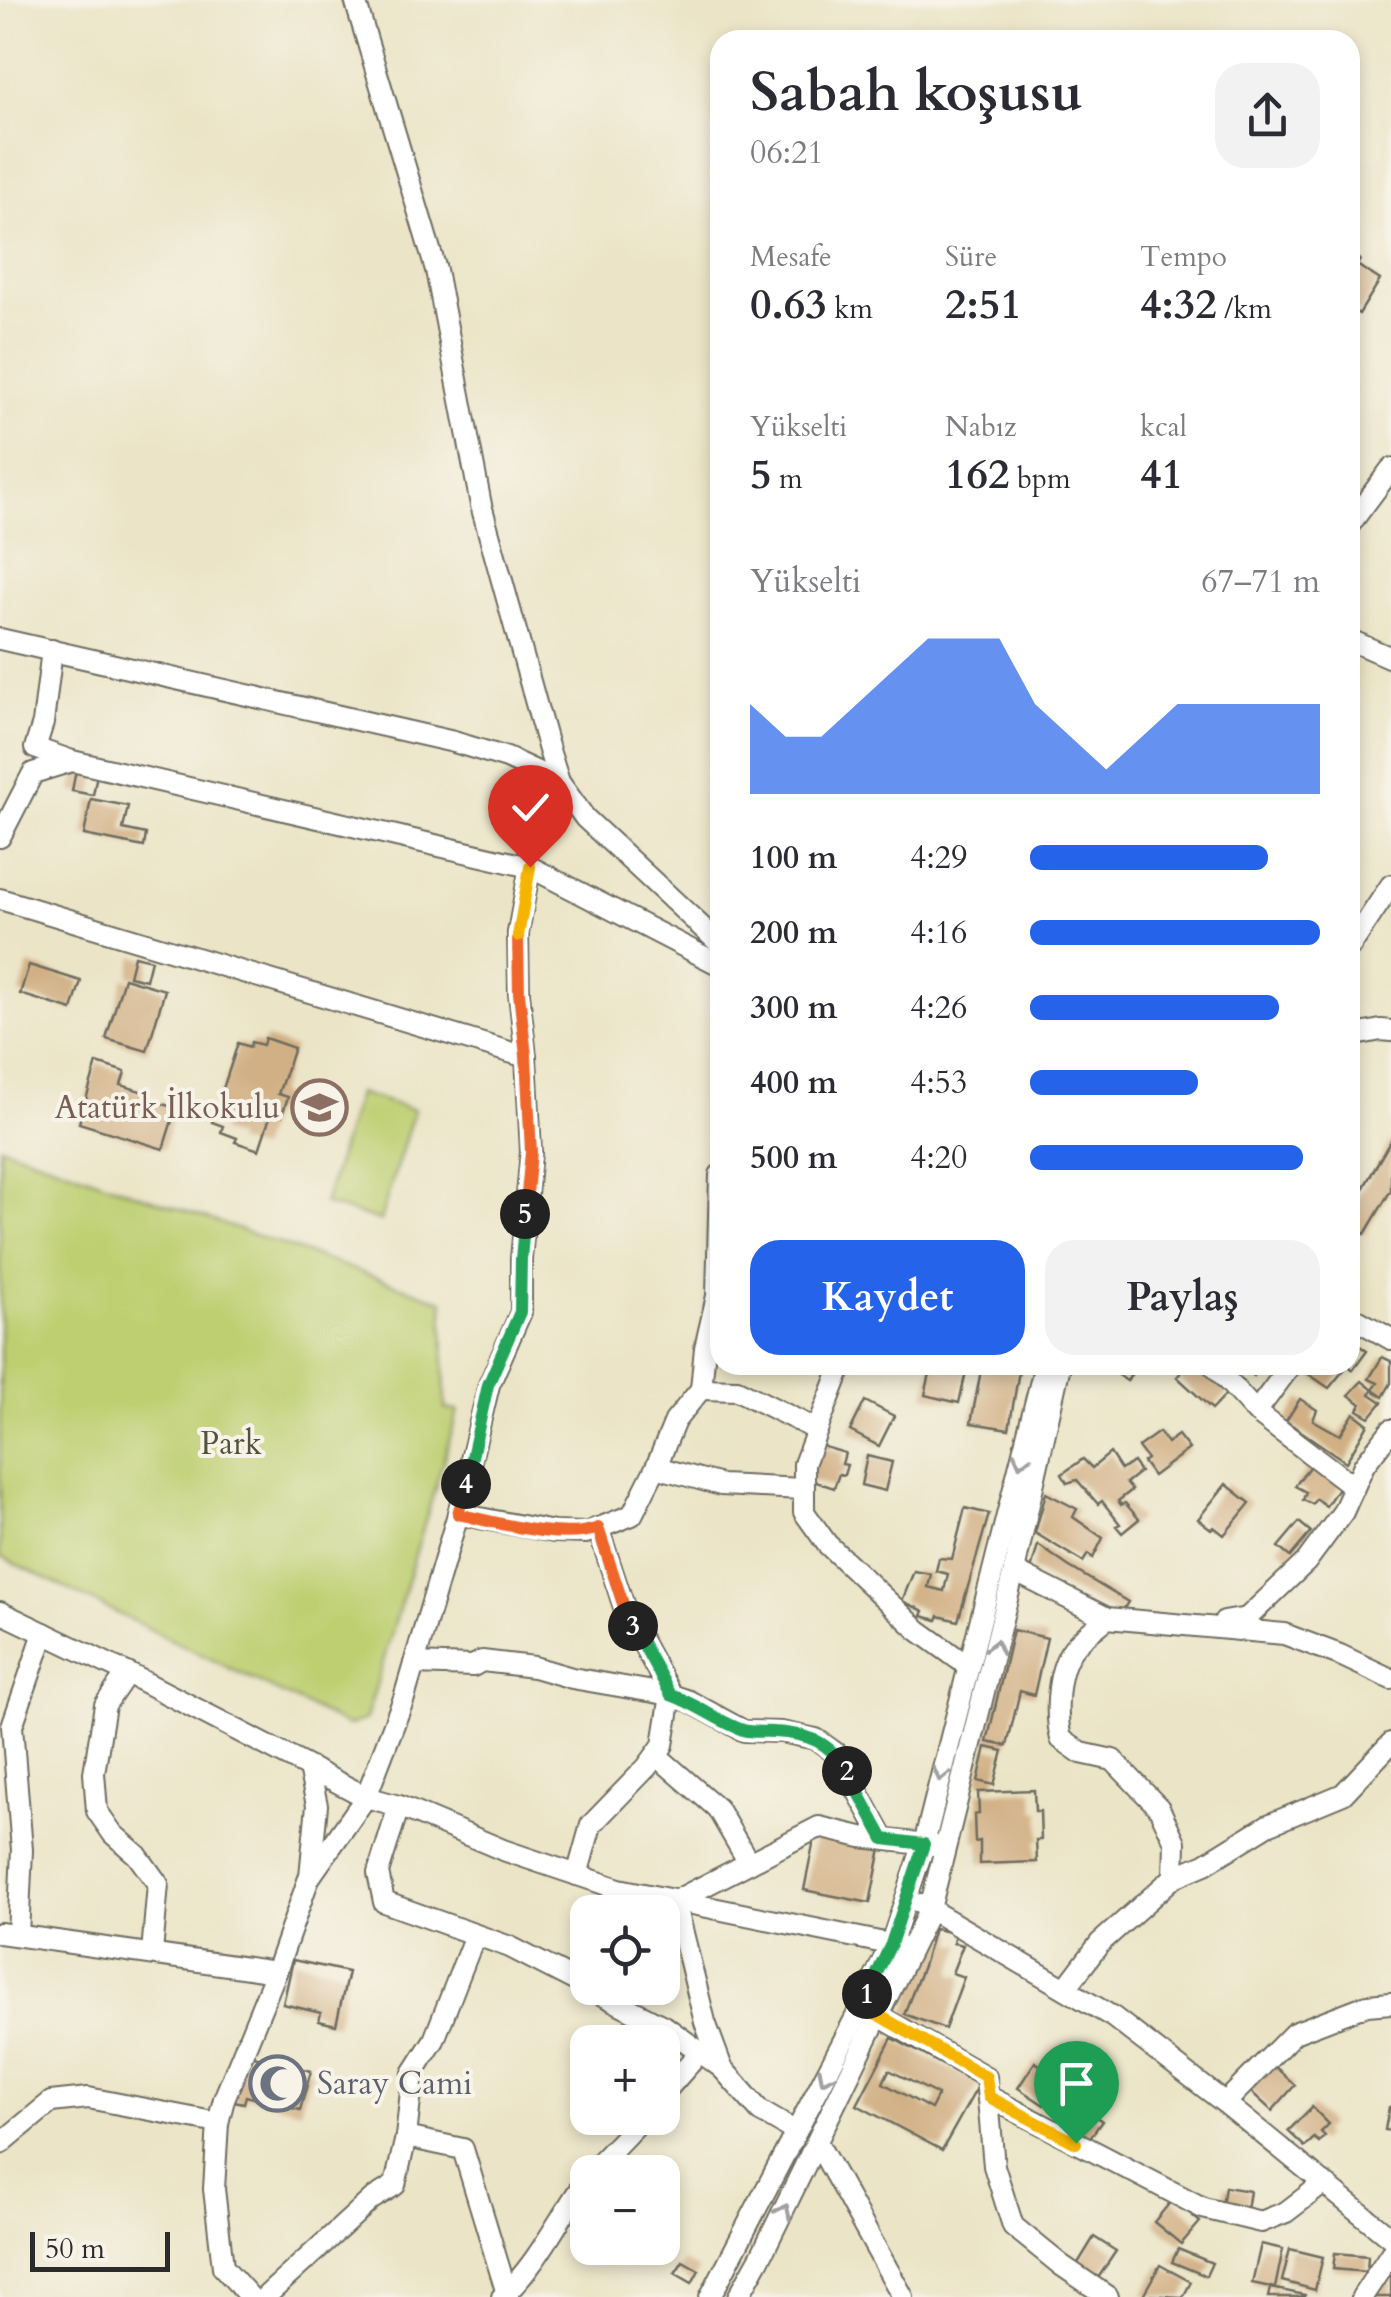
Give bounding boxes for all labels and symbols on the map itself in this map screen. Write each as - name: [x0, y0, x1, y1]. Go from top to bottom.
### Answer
- pin: [488, 765, 573, 868]
- school or university icon: Atatürk İlkokulu: [289, 1077, 349, 1137]
- place label: Atatürk İlkokulu: [54, 1086, 280, 1130]
- pin: 5: [500, 1189, 550, 1239]
- park label: Park: [200, 1422, 262, 1466]
- one-way arrow: [1011, 1450, 1032, 1468]
- pin: 4: [441, 1459, 491, 1509]
- pin: 3: [608, 1601, 658, 1651]
- one-way arrow: [983, 1639, 1004, 1656]
- pin: 2: [822, 1746, 872, 1796]
- one-way arrow: [932, 1766, 953, 1783]
- pin: 1: [842, 1969, 892, 2019]
- pin: [1034, 2041, 1119, 2144]
- mosque icon: Saray Cami: [248, 2053, 308, 2113]
- place label: Saray Cami: [317, 2062, 472, 2106]
- one-way arrow: [818, 2066, 837, 2084]
- one-way arrow: [771, 2203, 791, 2221]
- scale bar: [30, 2227, 170, 2272]

